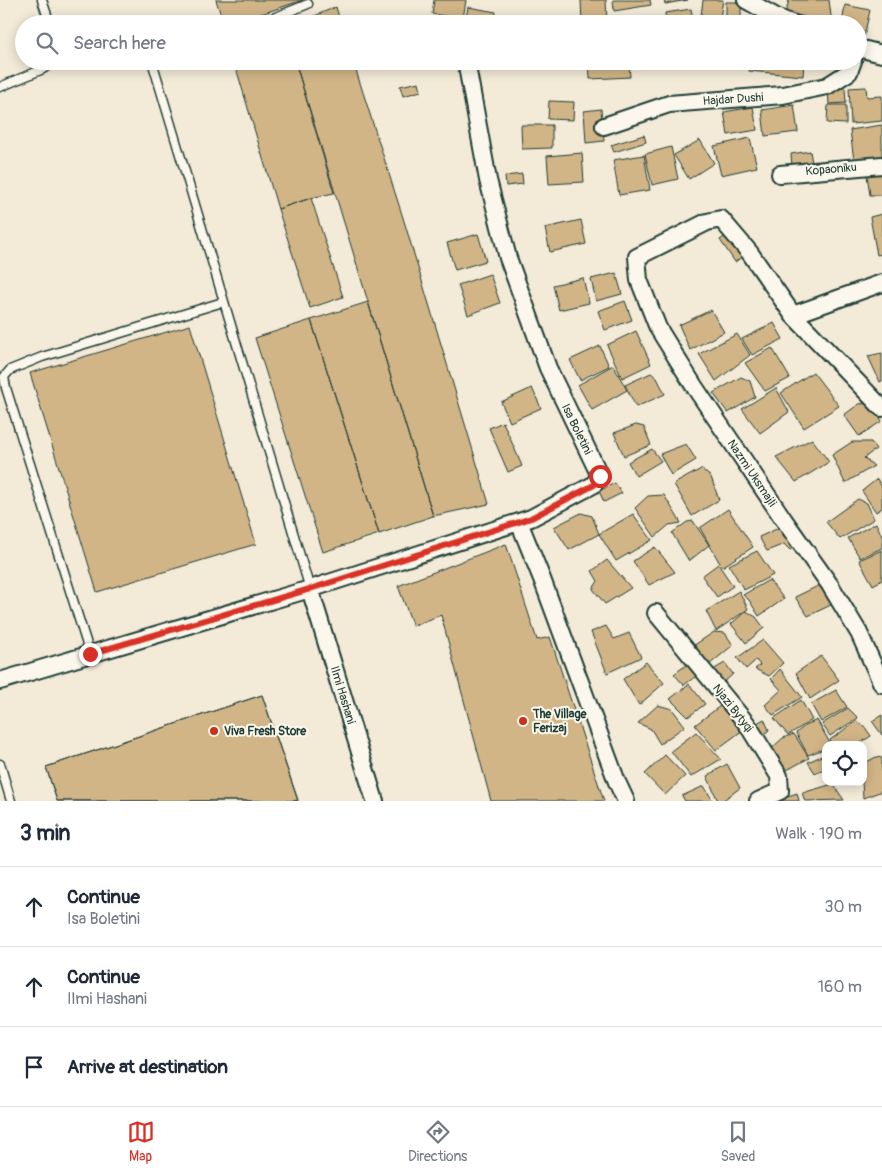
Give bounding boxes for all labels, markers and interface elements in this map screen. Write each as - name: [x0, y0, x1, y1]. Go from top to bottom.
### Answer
- search box: [15, 15, 867, 70]
- icon: search: [33, 29, 61, 57]
- text: Search here: [73, 31, 166, 55]
- street label: Hajdar Dushi: [702, 90, 764, 109]
- street label: Kopaoniku: [805, 160, 857, 179]
- street label: Isa Boletini: [558, 401, 595, 457]
- street label: Nazmi Uksmajli: [724, 437, 780, 510]
- route start: [589, 465, 612, 488]
- route end: [79, 643, 102, 666]
- street label: Ilmi Hashani: [327, 664, 358, 726]
- street label: Njazi Bytyqi: [709, 681, 756, 735]
- place label: The Village Ferizaj: [532, 707, 587, 736]
- marker: The Village Ferizaj: [517, 715, 529, 727]
- place label: Viva Fresh Store: [224, 724, 307, 739]
- marker: Viva Fresh Store: [208, 725, 220, 737]
- map controls: [822, 741, 867, 786]
- button: locate: [822, 741, 867, 786]
- text: 3 min: [20, 820, 70, 847]
- text: Walk · 190 m: [775, 824, 862, 844]
- text: Continue: [67, 885, 140, 909]
- icon: ahead: [20, 893, 48, 921]
- text: 30 m: [824, 897, 862, 917]
- text: Isa Boletini: [67, 909, 140, 929]
- text: Continue: [67, 965, 140, 989]
- icon: ahead: [20, 973, 48, 1001]
- text: 160 m: [818, 977, 862, 997]
- text: Ilmi Hashani: [67, 989, 147, 1009]
- icon: arrive: [20, 1053, 48, 1081]
- text: Arrive at destination: [67, 1055, 228, 1079]
- tab: Map: [127, 1118, 155, 1165]
- tab: Directions: [408, 1118, 467, 1165]
- tab: Saved: [721, 1118, 755, 1165]

